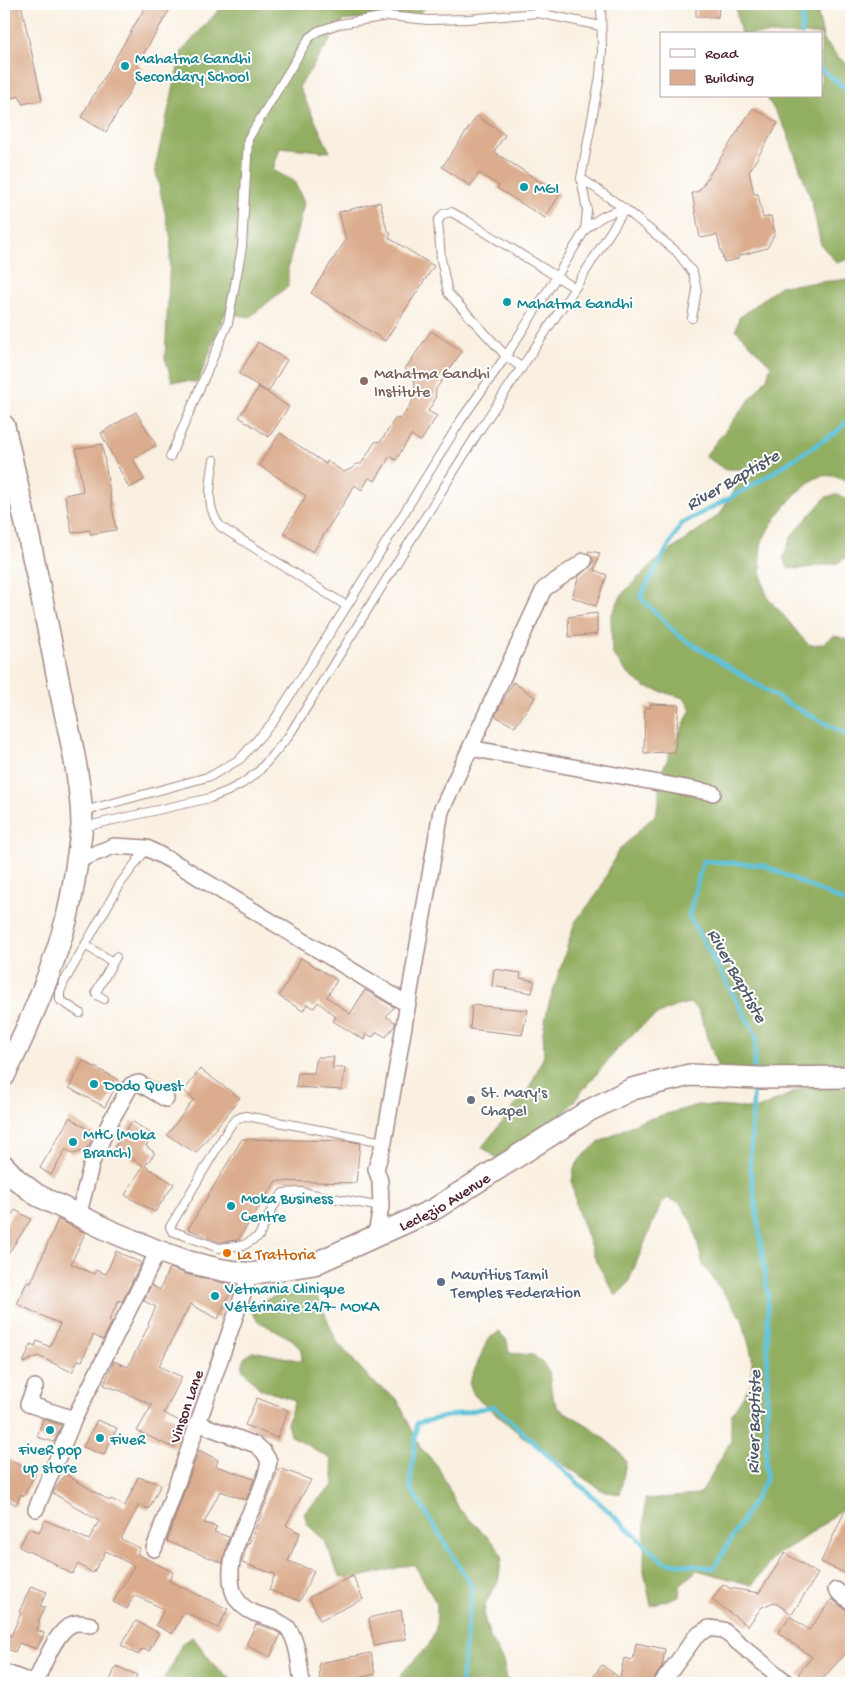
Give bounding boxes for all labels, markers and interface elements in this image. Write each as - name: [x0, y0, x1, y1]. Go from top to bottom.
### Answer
- legend: [660, 32, 822, 98]
- text: Road: [705, 46, 739, 64]
- place label: Mahatma Gandhi Secondary School: [135, 51, 251, 88]
- marker: Mahatma Gandhi Secondary School: [119, 60, 131, 72]
- text: Building: [704, 70, 754, 88]
- marker: MGI: [518, 181, 530, 193]
- place label: MGI: [534, 181, 559, 200]
- marker: Mahatma Gandhi: [501, 296, 513, 308]
- place label: Mahatma Gandhi: [517, 296, 633, 315]
- place label: Mahatma Gandhi Institute: [374, 366, 490, 403]
- marker: Mahatma Gandhi Institute: [358, 375, 370, 387]
- water label: River Baptiste: [683, 446, 784, 516]
- water label: River Baptiste: [701, 926, 770, 1027]
- marker: Dodo Quest: [88, 1078, 100, 1090]
- place label: Dodo Quest: [103, 1078, 185, 1097]
- place label: St. Mary's Chapel: [481, 1085, 548, 1122]
- marker: St. Mary's Chapel: [465, 1094, 477, 1106]
- place label: MHC (Moka Branch): [82, 1127, 157, 1164]
- marker: MHC (Moka Branch): [67, 1136, 79, 1148]
- street label: Leclezio Avenue: [397, 1170, 495, 1237]
- place label: Moka Business Centre: [241, 1191, 334, 1228]
- marker: Moka Business Centre: [225, 1200, 237, 1212]
- marker: La Trattoria: [221, 1247, 233, 1259]
- place label: La Trattoria: [237, 1247, 317, 1266]
- place label: Mauritius Tamil Temples Federation: [450, 1267, 581, 1304]
- marker: Mauritius Tamil Temples Federation: [435, 1276, 447, 1288]
- place label: Vetmania Clinique Vétérinaire 24/7- MOKA: [224, 1281, 381, 1318]
- marker: Vetmania Clinique Vétérinaire 24/7- MOKA: [209, 1290, 221, 1302]
- street label: Vinson Lane: [167, 1367, 210, 1447]
- water label: River Baptiste: [744, 1369, 767, 1474]
- marker: FiveR pop up store: [44, 1424, 56, 1436]
- marker: FiveR: [94, 1432, 106, 1444]
- place label: FiveR: [109, 1432, 146, 1451]
- place label: FiveR pop up store: [17, 1442, 82, 1479]

